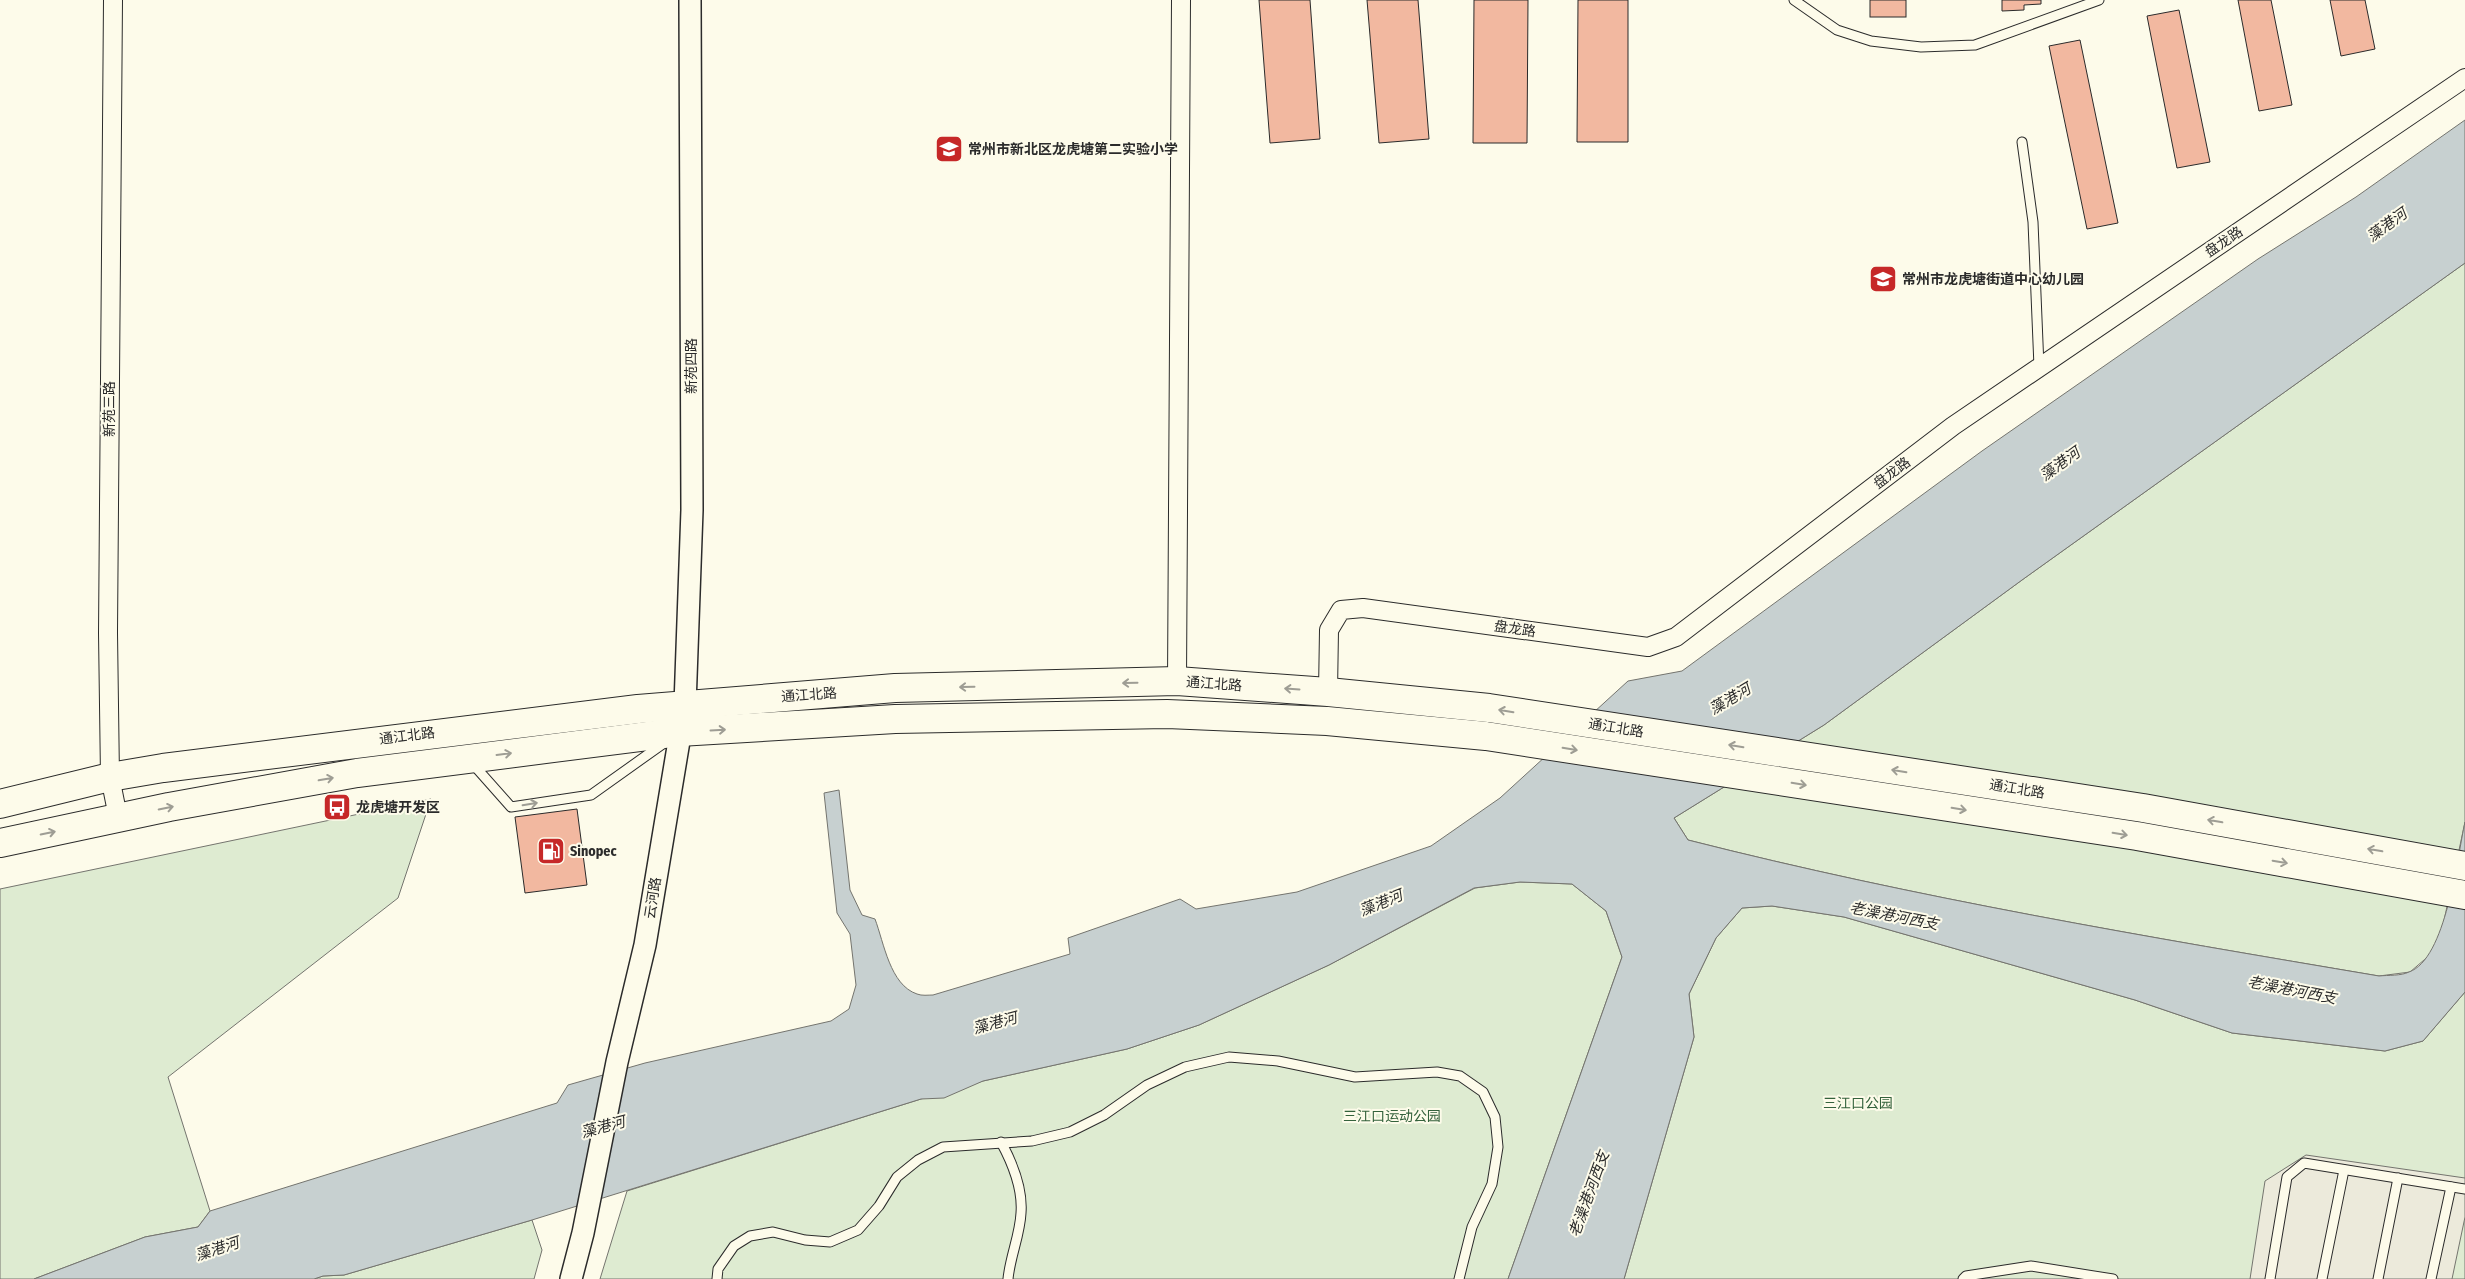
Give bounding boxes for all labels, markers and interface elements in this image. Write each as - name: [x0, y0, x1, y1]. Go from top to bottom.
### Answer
- school or university icon: 常州市新北区龙虎塘第二实验小学: [934, 134, 964, 164]
- place label: 常州市新北区龙虎塘第二实验小学: [968, 141, 1178, 158]
- water label: 藻港河: [2364, 203, 2413, 246]
- street label: 盘龙路: [2202, 223, 2246, 261]
- school or university icon: 常州市龙虎塘街道中心幼儿园: [1868, 264, 1898, 294]
- place label: 常州市龙虎塘街道中心幼儿园: [1902, 271, 2084, 288]
- street label: 新苑四路: [683, 338, 700, 394]
- street label: 新苑三路: [101, 381, 118, 437]
- water label: 藻港河: [2037, 442, 2086, 485]
- street label: 盘龙路: [1870, 454, 1914, 492]
- street label: 盘龙路: [1493, 618, 1537, 640]
- street label: 通江北路: [1185, 674, 1243, 694]
- one-way arrow: [1122, 678, 1138, 687]
- water label: 藻港河: [1706, 678, 1756, 718]
- one-way arrow: [960, 682, 976, 691]
- street label: 通江北路: [780, 685, 838, 705]
- one-way arrow: [1284, 685, 1300, 694]
- one-way arrow: [1498, 705, 1514, 715]
- street label: 通江北路: [1587, 715, 1645, 741]
- street label: 通江北路: [378, 724, 436, 748]
- one-way arrow: [710, 725, 726, 734]
- one-way arrow: [1728, 740, 1744, 750]
- one-way arrow: [1561, 744, 1577, 754]
- one-way arrow: [496, 749, 512, 759]
- one-way arrow: [1892, 766, 1908, 776]
- one-way arrow: [318, 774, 334, 783]
- street label: 通江北路: [1988, 776, 2046, 802]
- one-way arrow: [1790, 780, 1806, 790]
- bus stop icon: 龙虎塘开发区: [322, 792, 352, 822]
- place label: 龙虎塘开发区: [356, 799, 440, 816]
- one-way arrow: [522, 799, 538, 809]
- one-way arrow: [158, 803, 174, 812]
- one-way arrow: [1951, 804, 1967, 814]
- one-way arrow: [2208, 816, 2224, 825]
- one-way arrow: [39, 828, 55, 837]
- one-way arrow: [2112, 829, 2128, 839]
- fuel station icon: Sinopec: [536, 836, 566, 866]
- place label: Sinopec: [570, 843, 617, 860]
- one-way arrow: [2368, 845, 2384, 855]
- one-way arrow: [2272, 858, 2288, 868]
- street label: 云河路: [641, 876, 665, 920]
- water label: 藻港河: [1357, 885, 1408, 920]
- water label: 老澡港河西支: [1848, 899, 1942, 934]
- water label: 老澡港河西支: [2246, 973, 2340, 1008]
- water label: 藻港河: [971, 1008, 1022, 1038]
- park label: 三江口公园: [1823, 1095, 1893, 1112]
- park label: 三江口运动公园: [1343, 1108, 1441, 1125]
- water label: 藻港河: [579, 1112, 630, 1142]
- water label: 老澡港河西支: [1565, 1147, 1614, 1239]
- water label: 藻港河: [193, 1233, 244, 1265]

